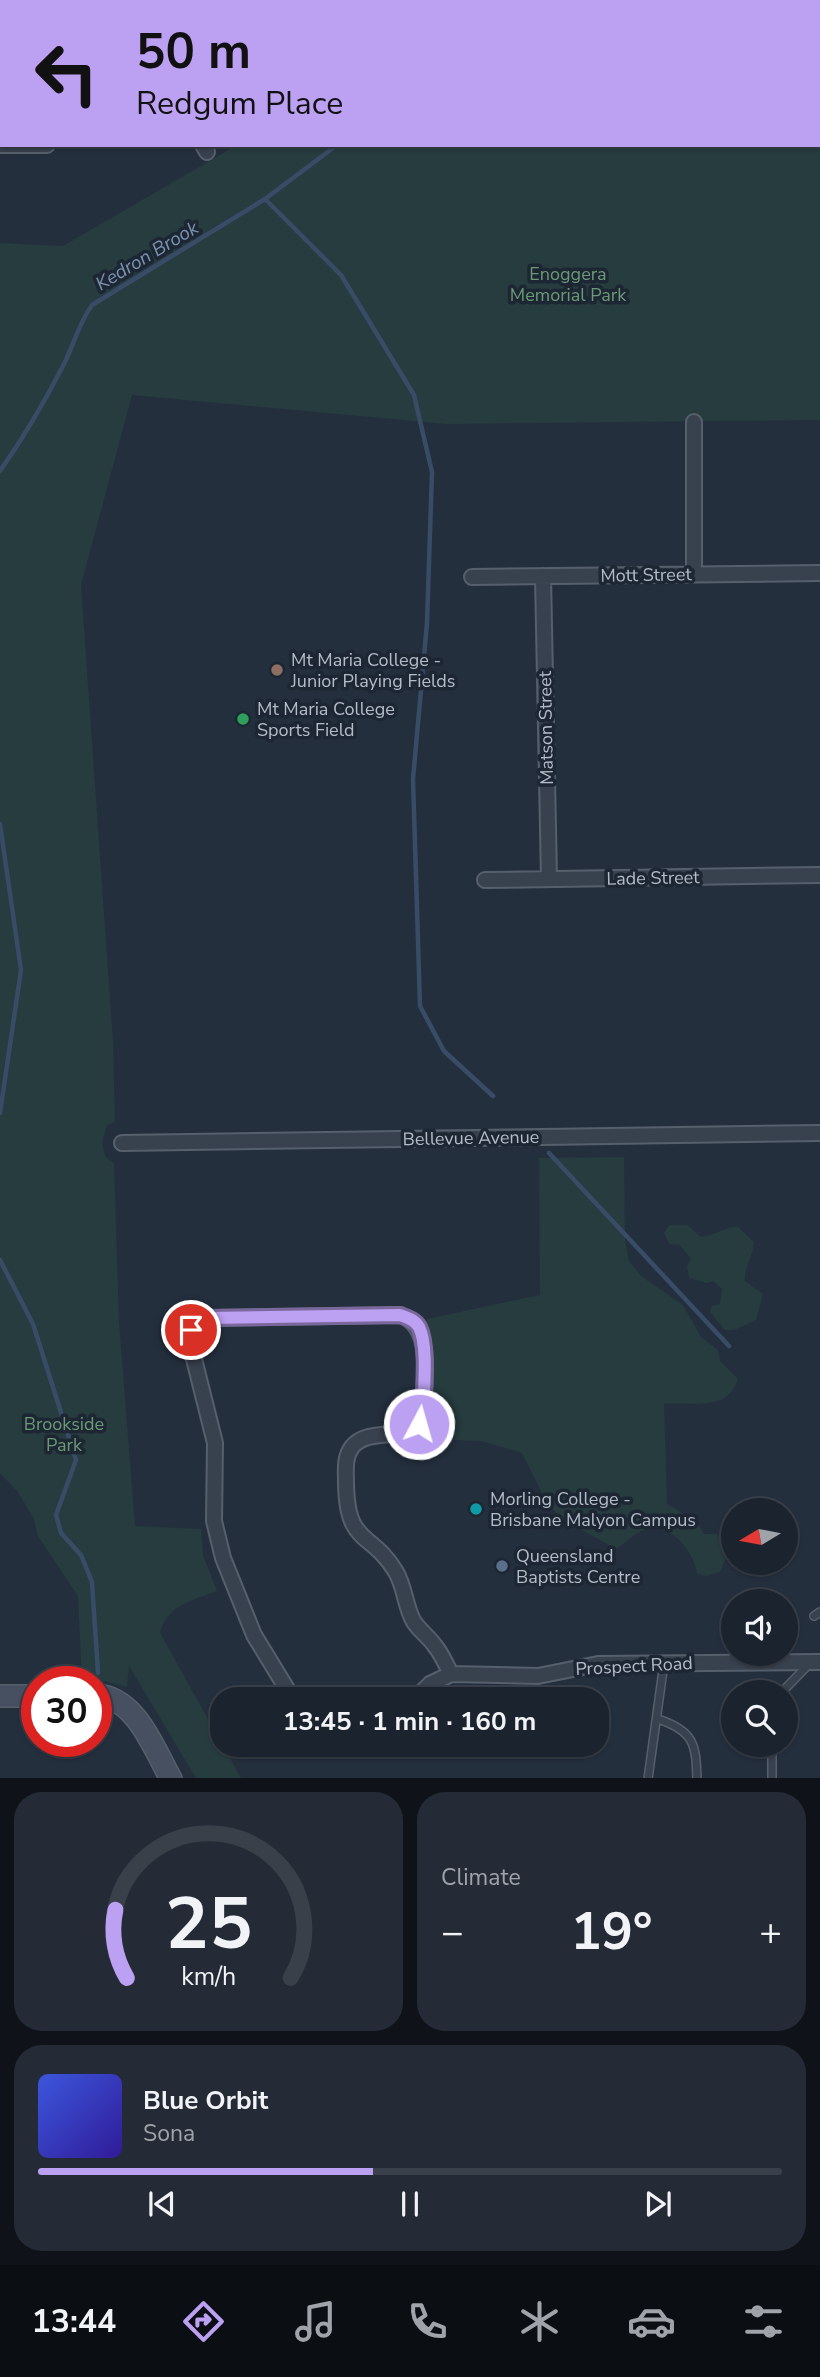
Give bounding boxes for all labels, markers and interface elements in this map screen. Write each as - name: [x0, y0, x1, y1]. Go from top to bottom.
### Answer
- text: 50 m: [136, 18, 251, 85]
- icon: left: [21, 28, 112, 119]
- text: Redgum Place: [136, 82, 343, 125]
- water label: Kedron Brook: [91, 215, 204, 297]
- park label: Enoggera Memorial Park: [510, 262, 627, 307]
- street label: Mott Street: [600, 562, 693, 588]
- place label: Mt Maria College - Junior Playing Fields: [290, 648, 455, 693]
- marker: Mt Maria College - Junior Playing Fields: [269, 662, 285, 678]
- street label: Matson Street: [533, 670, 559, 785]
- place label: Mt Maria College Sports Field: [257, 697, 395, 742]
- marker: Mt Maria College Sports Field: [235, 711, 251, 727]
- street label: Lade Street: [606, 865, 700, 891]
- street label: Bellevue Avenue: [402, 1125, 540, 1151]
- pin: [161, 1300, 221, 1360]
- icon: arrive: [172, 1311, 210, 1349]
- position arrow: [382, 1387, 456, 1461]
- park label: Brookside Park: [24, 1412, 104, 1457]
- place label: Morling College - Brisbane Malyon Campus: [490, 1487, 696, 1532]
- north arrow: [721, 1498, 798, 1575]
- map controls: [721, 1498, 798, 1757]
- marker: Morling College - Brisbane Malyon Campus: [468, 1501, 484, 1517]
- place label: Queensland Baptists Centre: [516, 1544, 640, 1589]
- marker: Queensland Baptists Centre: [494, 1558, 510, 1574]
- button: sound: [721, 1589, 798, 1666]
- street label: Prospect Road: [575, 1651, 693, 1681]
- speed limit sign: 30: [21, 1666, 112, 1757]
- button: search: [721, 1680, 798, 1757]
- text: 13:45 · 1 min · 160 m: [283, 1704, 536, 1739]
- text: Climate: [441, 1862, 521, 1893]
- text: 25: [165, 1874, 252, 1974]
- text: 19°: [570, 1896, 653, 1967]
- text: −: [441, 1907, 464, 1958]
- text: +: [759, 1907, 782, 1958]
- text: km/h: [181, 1959, 236, 1993]
- text: Blue Orbit: [143, 2083, 268, 2118]
- text: Sona: [143, 2118, 195, 2149]
- icon: previous: [143, 2185, 181, 2223]
- icon: pause: [391, 2185, 429, 2223]
- icon: next: [639, 2185, 677, 2223]
- icon: directions: [179, 2297, 228, 2346]
- icon: music: [291, 2297, 340, 2346]
- icon: phone: [403, 2297, 452, 2346]
- icon: climate: [515, 2297, 564, 2346]
- icon: car: [627, 2297, 676, 2346]
- icon: filters: [739, 2297, 788, 2346]
- text: 13:44: [32, 2300, 116, 2343]

